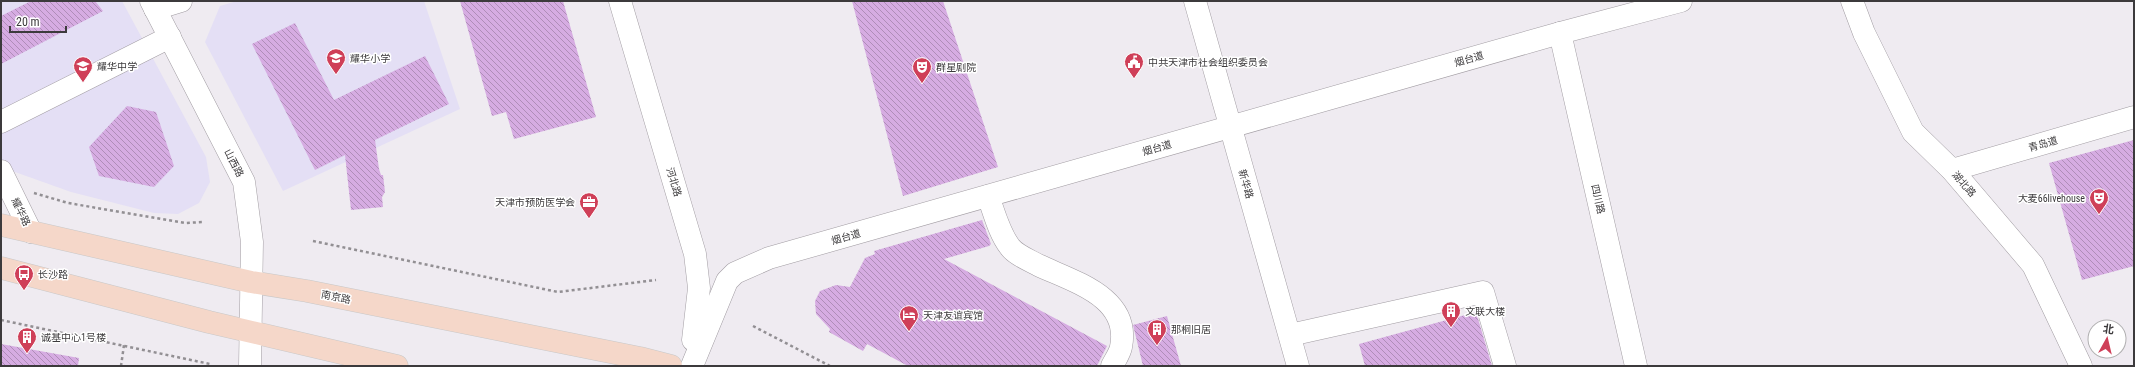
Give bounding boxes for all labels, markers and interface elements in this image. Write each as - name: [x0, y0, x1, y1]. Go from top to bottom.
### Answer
- scale bar: [10, 8, 66, 34]
- text: 20 m: [16, 15, 40, 29]
- school or university icon: 耀华小学: [325, 47, 347, 75]
- street label: 烟台道: [1453, 50, 1485, 68]
- public building icon: 中共天津市社会组织委员会: [1123, 51, 1145, 79]
- place label: 耀华小学: [350, 53, 390, 64]
- school or university icon: 耀华中学: [72, 55, 94, 83]
- theatre icon: 群星剧院: [911, 56, 933, 84]
- place label: 中共天津市社会组织委员会: [1148, 57, 1268, 68]
- place label: 耀华中学: [97, 61, 137, 72]
- place label: 群星剧院: [936, 62, 976, 73]
- street label: 青岛道: [2027, 135, 2059, 153]
- street label: 烟台道: [1141, 139, 1173, 157]
- street label: 山西路: [222, 147, 246, 179]
- street label: 河北路: [664, 166, 684, 198]
- street label: 新华路: [1237, 168, 1255, 200]
- street label: 湖北路: [1950, 169, 1978, 199]
- street label: 四川路: [1589, 183, 1607, 215]
- theatre icon: 大麦66livehouse: [2088, 187, 2110, 215]
- office icon: 天津市预防医学会: [578, 191, 600, 219]
- place label: 大麦66livehouse: [2018, 193, 2085, 204]
- street label: 耀华路: [9, 196, 33, 228]
- place label: 天津市预防医学会: [495, 197, 575, 208]
- street label: 烟台道: [830, 228, 862, 246]
- bus stop icon: 长沙路: [13, 263, 35, 291]
- place label: 长沙路: [38, 269, 68, 280]
- street label: 南京路: [320, 289, 352, 305]
- building icon: 文联大楼: [1440, 300, 1462, 328]
- hotel icon: 天津友谊宾馆: [898, 304, 920, 332]
- place label: 文联大楼: [1465, 306, 1505, 317]
- place label: 天津友谊宾馆: [923, 310, 983, 321]
- building icon: 那桐旧居: [1146, 318, 1168, 346]
- north arrow: [2087, 319, 2127, 359]
- text: 北: [2102, 322, 2115, 337]
- place label: 那桐旧居: [1171, 324, 1211, 335]
- building icon: 诚基中心1号楼: [16, 326, 38, 354]
- place label: 诚基中心1号楼: [41, 332, 106, 343]

